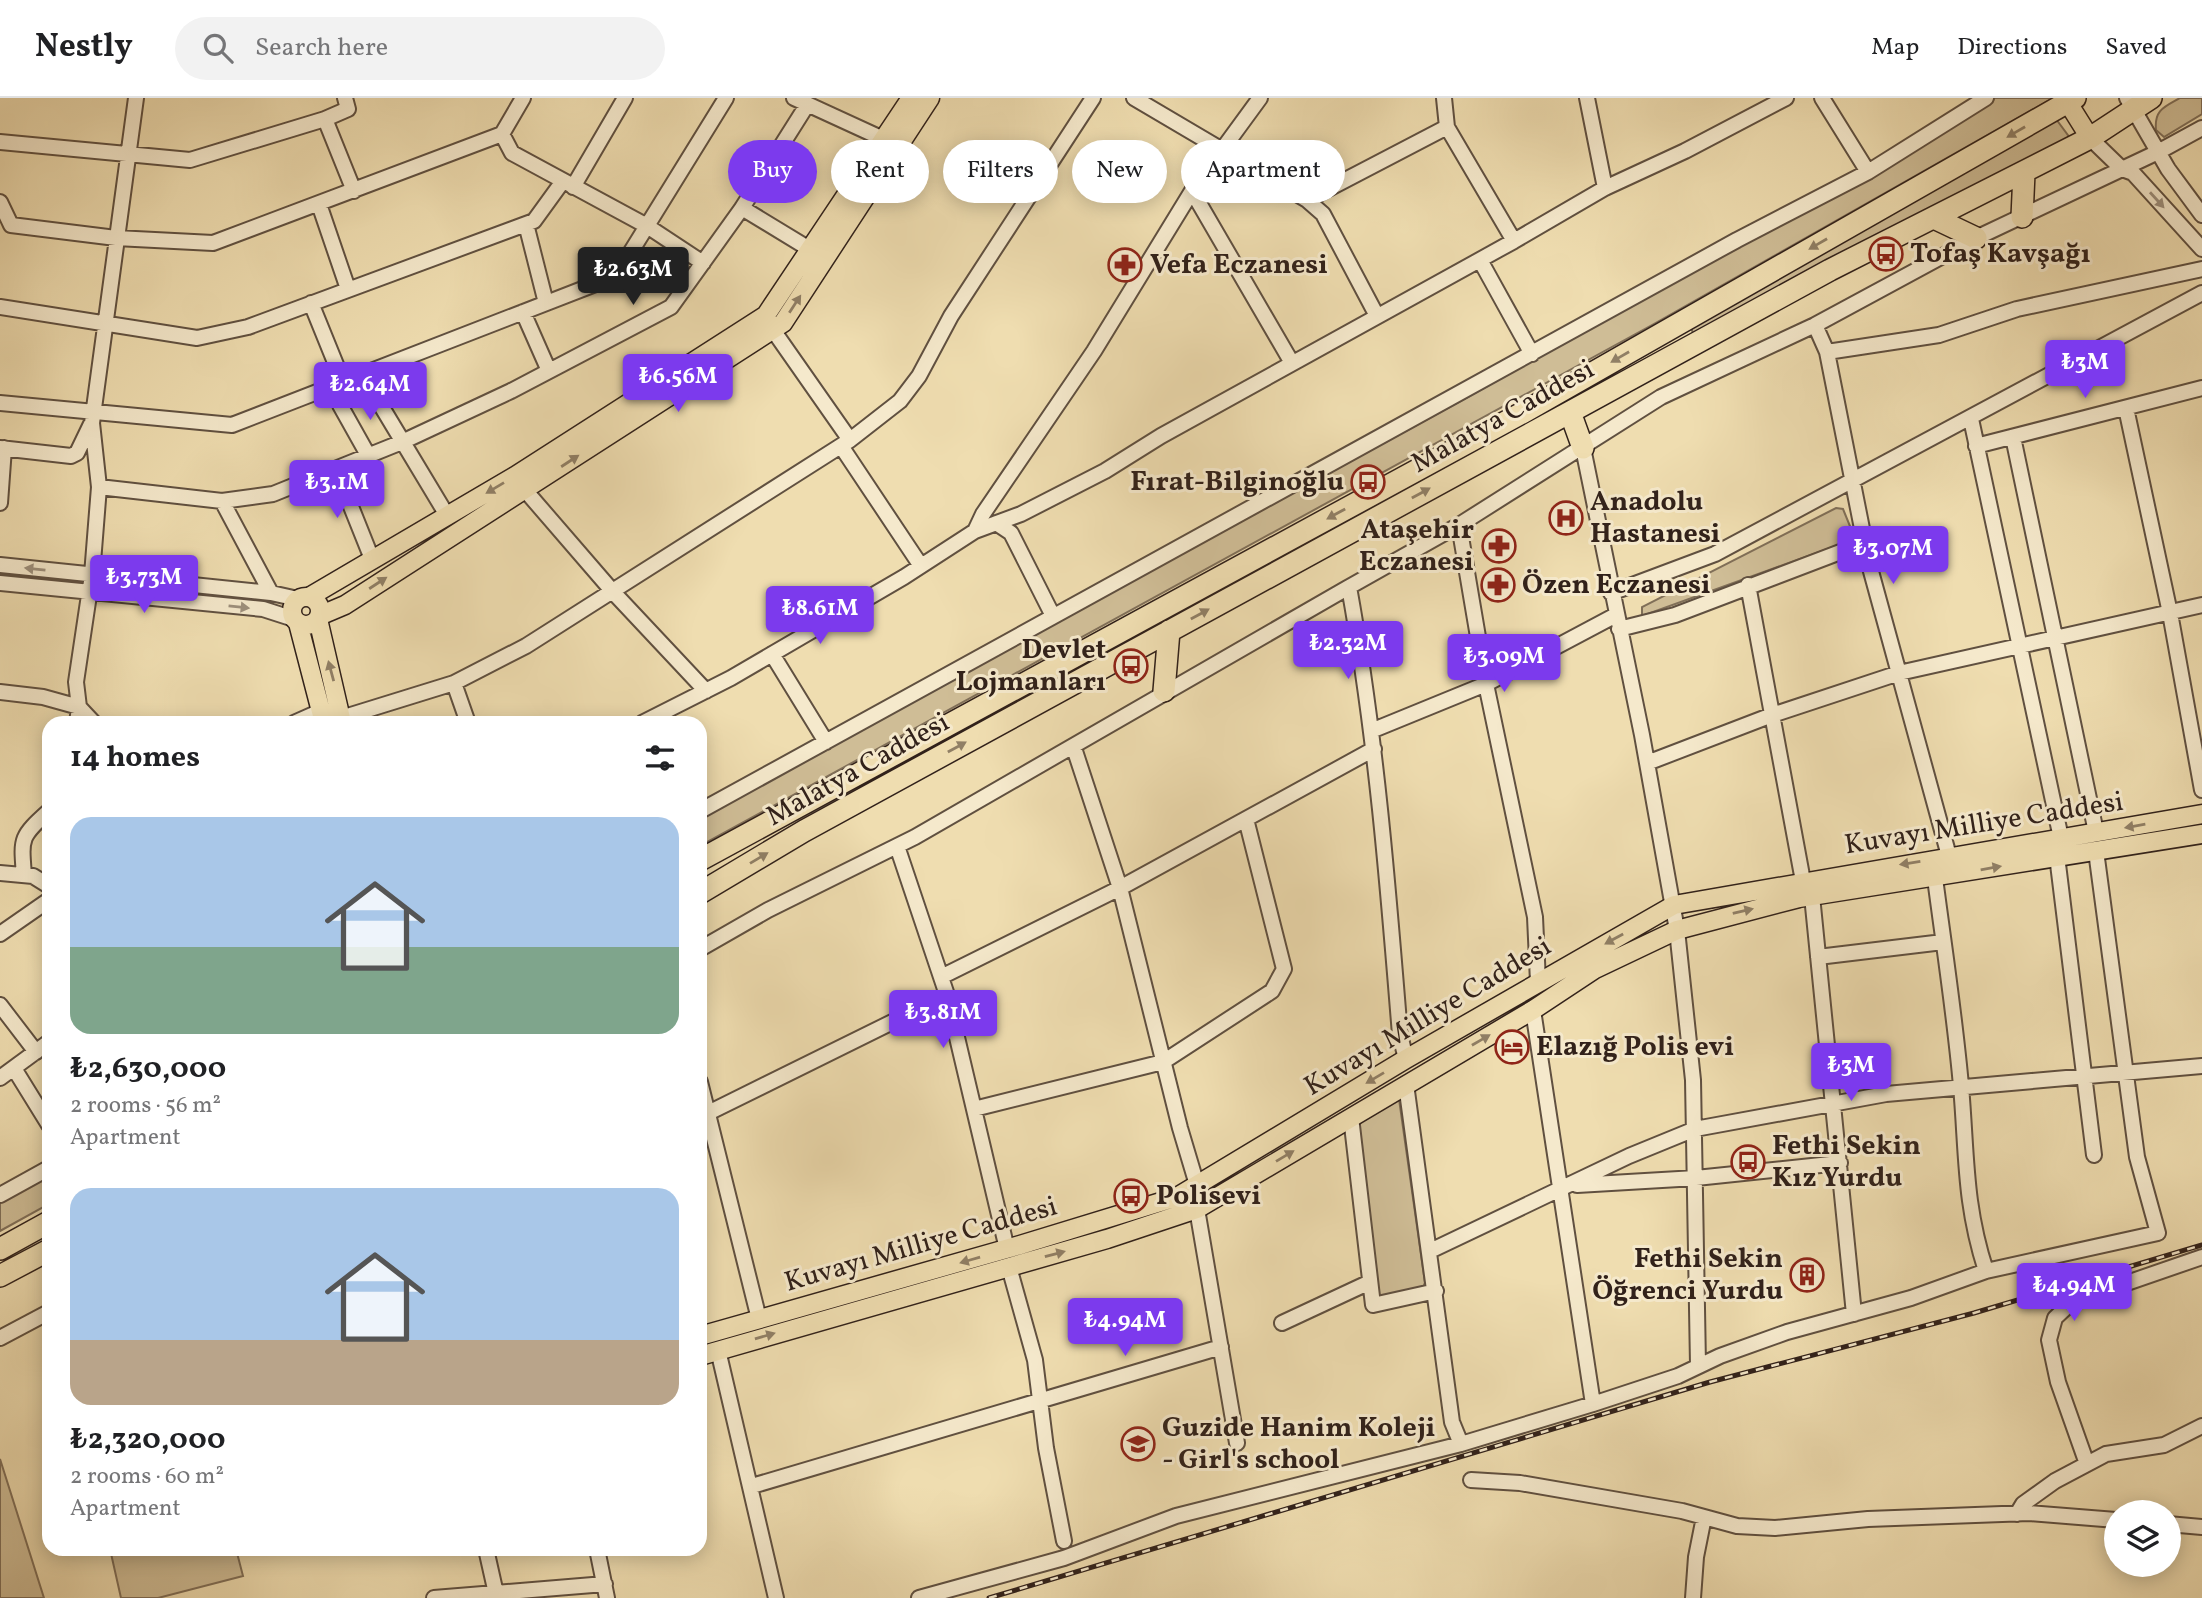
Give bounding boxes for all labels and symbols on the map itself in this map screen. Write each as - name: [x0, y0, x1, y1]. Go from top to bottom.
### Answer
- one-way arrow: [2006, 126, 2025, 138]
- one-way arrow: [2149, 191, 2165, 208]
- bus stop icon: Tofaş Kavşağı: [1867, 235, 1905, 273]
- place label: Tofaş Kavşağı: [1910, 235, 2091, 274]
- one-way arrow: [1808, 238, 1828, 250]
- pharmacy icon: Vefa Eczanesi: [1106, 246, 1144, 284]
- place label: Vefa Eczanesi: [1150, 246, 1328, 285]
- pin: ₺2.63M: [576, 248, 690, 307]
- one-way arrow: [788, 295, 802, 313]
- pin: ₺3M: [2051, 341, 2119, 400]
- street label: Malatya Caddesi: [1404, 351, 1602, 483]
- one-way arrow: [1611, 351, 1630, 363]
- pin: ₺6.56M: [621, 354, 735, 414]
- pin: ₺2.64M: [313, 362, 427, 422]
- one-way arrow: [561, 454, 579, 468]
- pin: ₺3.1M: [288, 460, 386, 520]
- place label: Fırat-Bilginoğlu: [1130, 463, 1344, 502]
- bus stop icon: Fırat-Bilginoğlu: [1349, 463, 1387, 501]
- one-way arrow: [485, 482, 505, 495]
- place label: Anadolu Hastanesi: [1590, 483, 1720, 554]
- one-way arrow: [1411, 488, 1431, 499]
- hospital icon: Anadolu Hastanesi: [1547, 499, 1585, 537]
- one-way arrow: [1325, 508, 1345, 520]
- place label: Ataşehir Eczanesi: [1359, 511, 1474, 582]
- pin: ₺3.07M: [1836, 526, 1950, 586]
- pharmacy icon: Ataşehir Eczanesi: [1480, 527, 1518, 565]
- pin: ₺3.73M: [87, 556, 201, 615]
- one-way arrow: [24, 563, 46, 574]
- pharmacy icon: Özen Eczanesi: [1479, 566, 1517, 604]
- place label: Özen Eczanesi: [1522, 566, 1711, 605]
- one-way arrow: [368, 577, 388, 590]
- pin: ₺8.61M: [763, 587, 877, 646]
- one-way arrow: [228, 602, 250, 613]
- one-way arrow: [1190, 608, 1210, 620]
- pin: ₺2.32M: [1291, 622, 1405, 681]
- place label: Devlet Lojmanları: [956, 631, 1106, 702]
- pin: ₺3.09M: [1447, 634, 1561, 694]
- bus stop icon: Devlet Lojmanları: [1112, 647, 1150, 685]
- one-way arrow: [325, 660, 335, 681]
- street label: Malatya Caddesi: [759, 704, 957, 836]
- one-way arrow: [948, 741, 967, 753]
- street label: Kuvayı Milliye Caddesi: [1842, 783, 2126, 865]
- one-way arrow: [2124, 821, 2146, 832]
- one-way arrow: [749, 852, 768, 864]
- one-way arrow: [1899, 858, 1921, 869]
- one-way arrow: [1980, 862, 2002, 873]
- one-way arrow: [1732, 906, 1754, 917]
- street label: Kuvayı Milliye Caddesi: [1297, 928, 1559, 1106]
- one-way arrow: [1604, 933, 1624, 945]
- pin: ₺3.81M: [886, 990, 1000, 1050]
- hotel icon: Elazığ Polis evi: [1493, 1028, 1531, 1066]
- place label: Elazığ Polis evi: [1536, 1028, 1734, 1067]
- one-way arrow: [1471, 1034, 1491, 1046]
- pin: ₺3M: [1817, 1044, 1885, 1103]
- one-way arrow: [1366, 1072, 1385, 1084]
- place label: Fethi Sekin Kız Yurdu: [1772, 1127, 1921, 1198]
- bus stop icon: Fethi Sekin Kız Yurdu: [1729, 1143, 1767, 1181]
- one-way arrow: [1276, 1150, 1295, 1162]
- bus stop icon: Polisevi: [1112, 1177, 1150, 1215]
- place label: Polisevi: [1156, 1177, 1261, 1216]
- street label: Kuvayı Milliye Caddesi: [780, 1187, 1062, 1303]
- place label: Fethi Sekin Öğrenci Yurdu: [1592, 1240, 1783, 1311]
- one-way arrow: [1044, 1248, 1066, 1259]
- one-way arrow: [959, 1255, 980, 1265]
- building icon: Fethi Sekin Öğrenci Yurdu: [1788, 1256, 1826, 1294]
- pin: ₺4.94M: [2017, 1264, 2131, 1323]
- pin: ₺4.94M: [1068, 1298, 1182, 1358]
- one-way arrow: [755, 1330, 776, 1340]
- place label: Guzide Hanim Koleji - Girl's school: [1162, 1409, 1435, 1480]
- school or university icon: Guzide Hanim Koleji - Girl's school: [1119, 1425, 1157, 1463]

